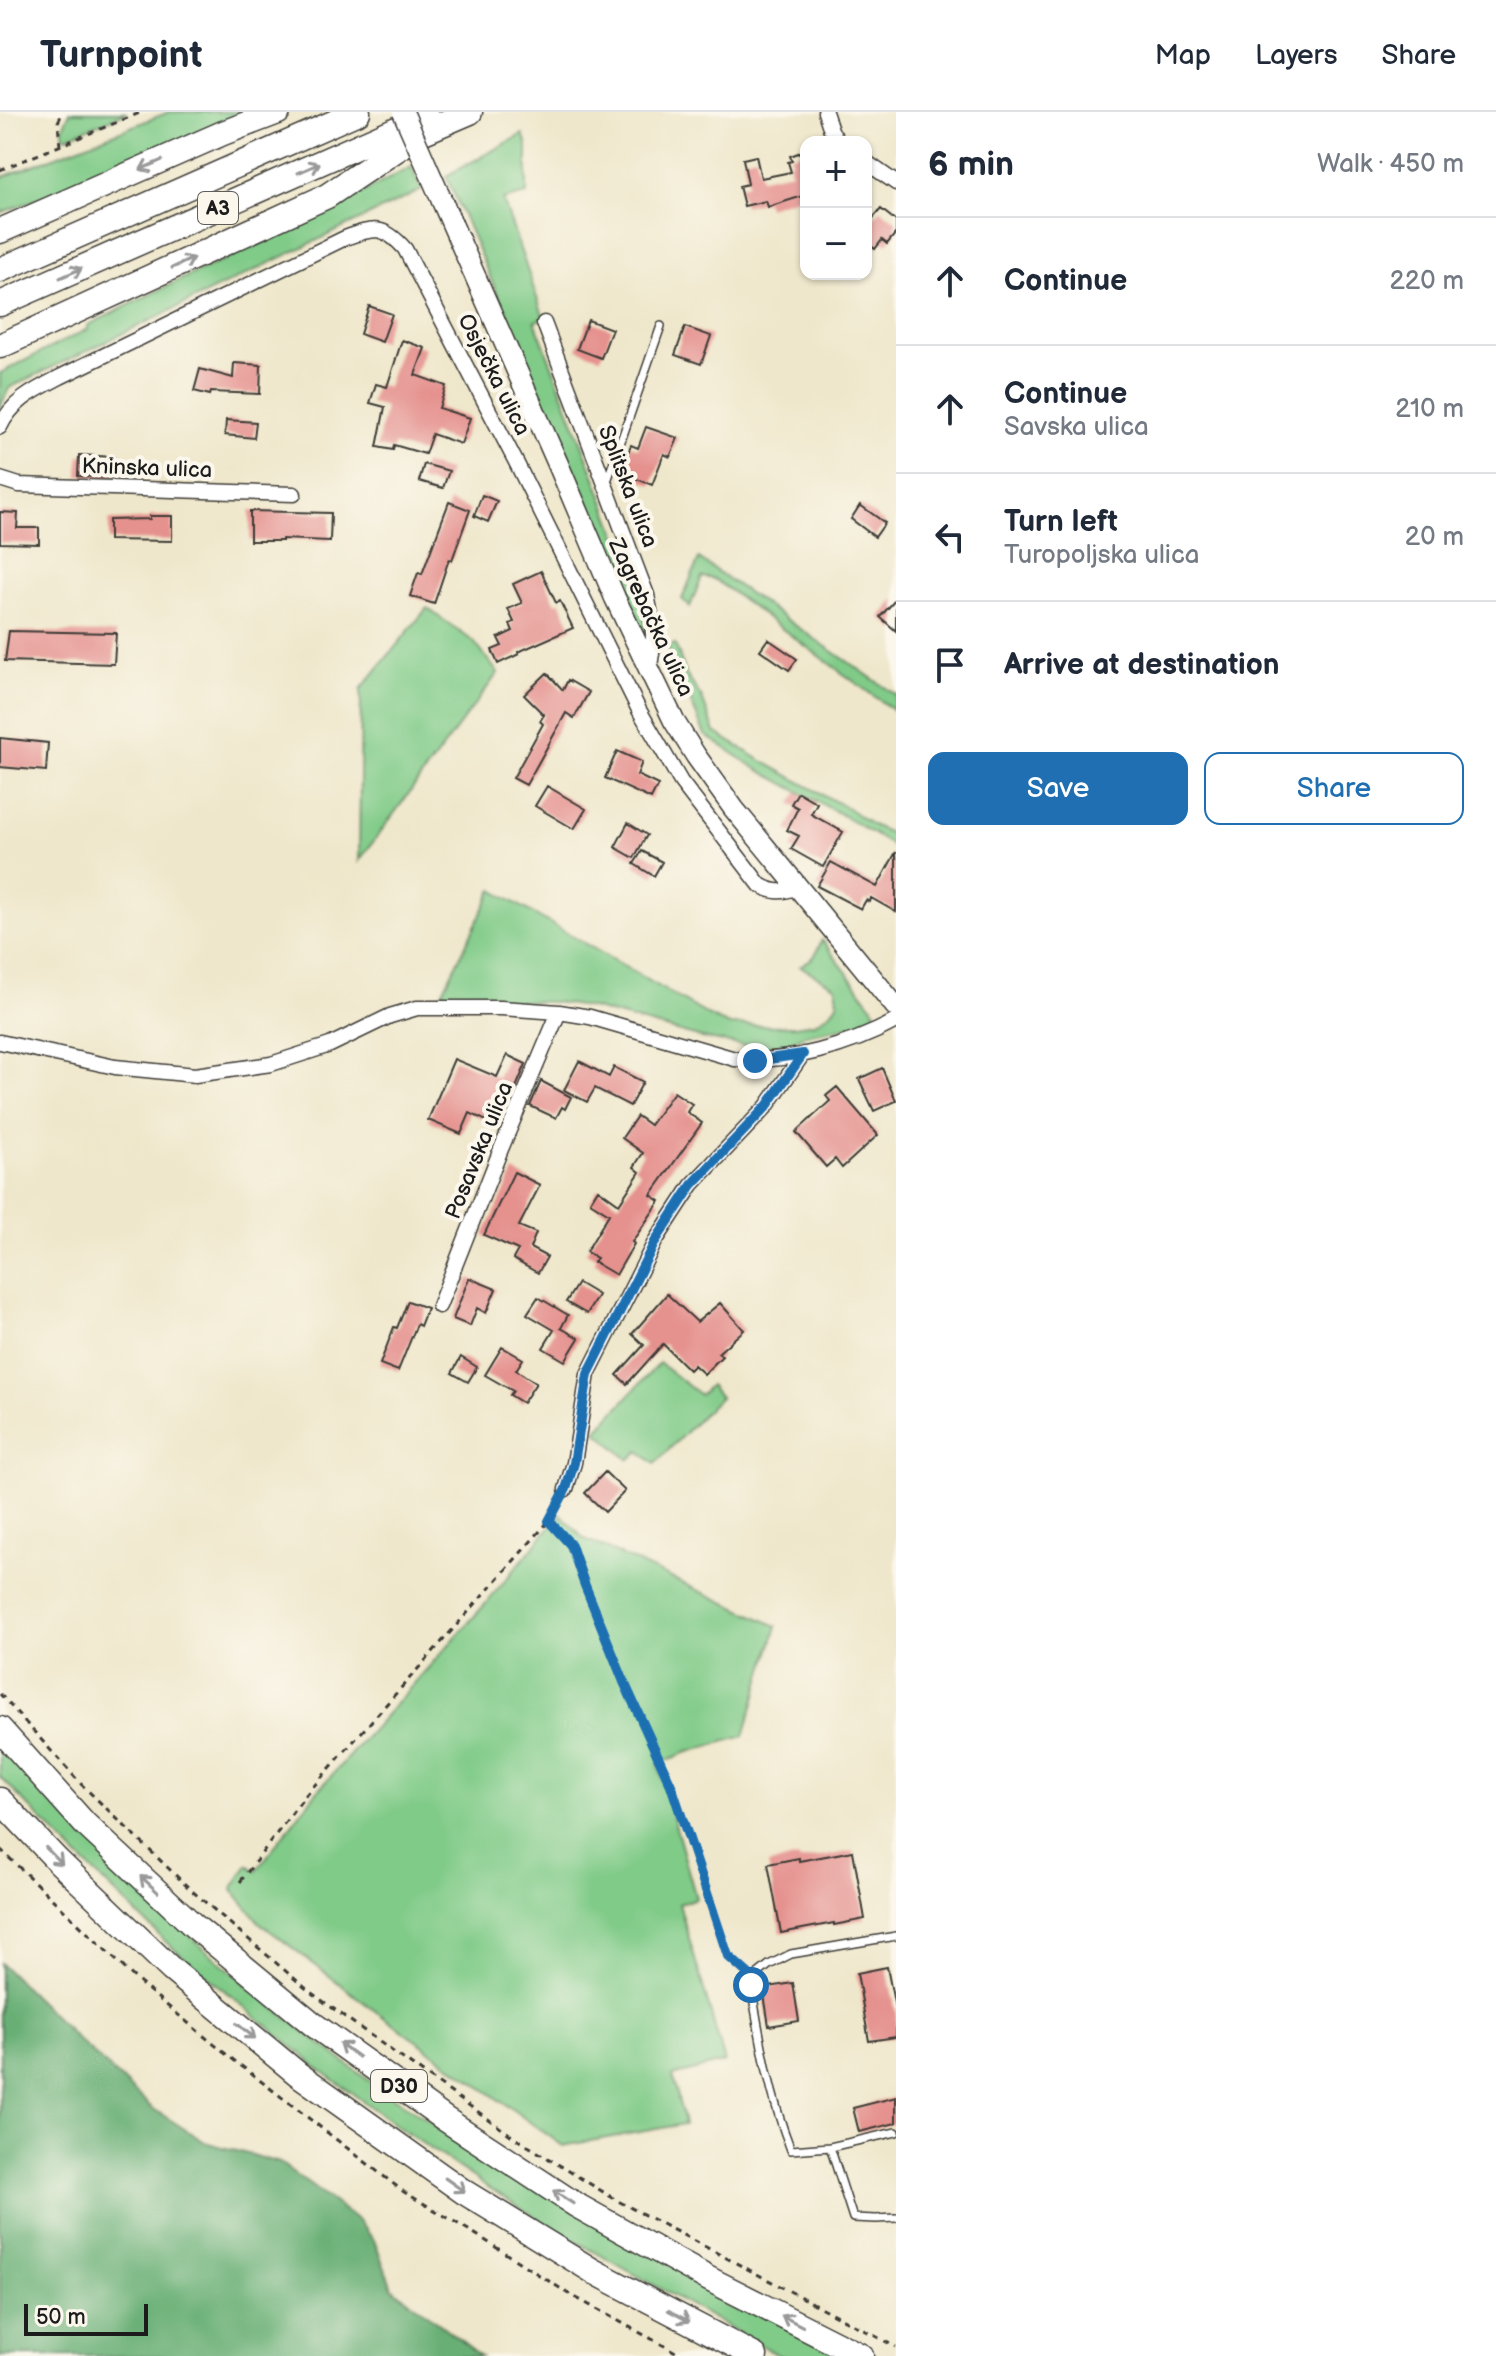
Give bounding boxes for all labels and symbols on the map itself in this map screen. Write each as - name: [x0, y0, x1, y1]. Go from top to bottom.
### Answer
- one-way arrow: [140, 158, 164, 173]
- one-way arrow: [297, 159, 321, 174]
- road number: A3: [198, 192, 238, 224]
- one-way arrow: [170, 255, 194, 270]
- one-way arrow: [59, 264, 83, 279]
- street label: Osječka ulica: [451, 309, 536, 440]
- street label: Splitska ulica: [592, 422, 663, 552]
- street label: Kninska ulica: [81, 453, 213, 484]
- street label: Zagrebačka ulica: [602, 533, 699, 701]
- route end: [737, 1043, 773, 1079]
- street label: Posavska ulica: [440, 1078, 519, 1223]
- one-way arrow: [44, 1846, 63, 1865]
- one-way arrow: [140, 1875, 159, 1894]
- route start: [733, 1967, 769, 2003]
- one-way arrow: [235, 2022, 256, 2040]
- one-way arrow: [338, 2042, 360, 2058]
- road number: D30: [371, 2070, 427, 2102]
- one-way arrow: [443, 2177, 465, 2193]
- one-way arrow: [553, 2189, 575, 2205]
- scale bar: [24, 2300, 148, 2336]
- one-way arrow: [667, 2309, 691, 2325]
- one-way arrow: [780, 2313, 804, 2328]

